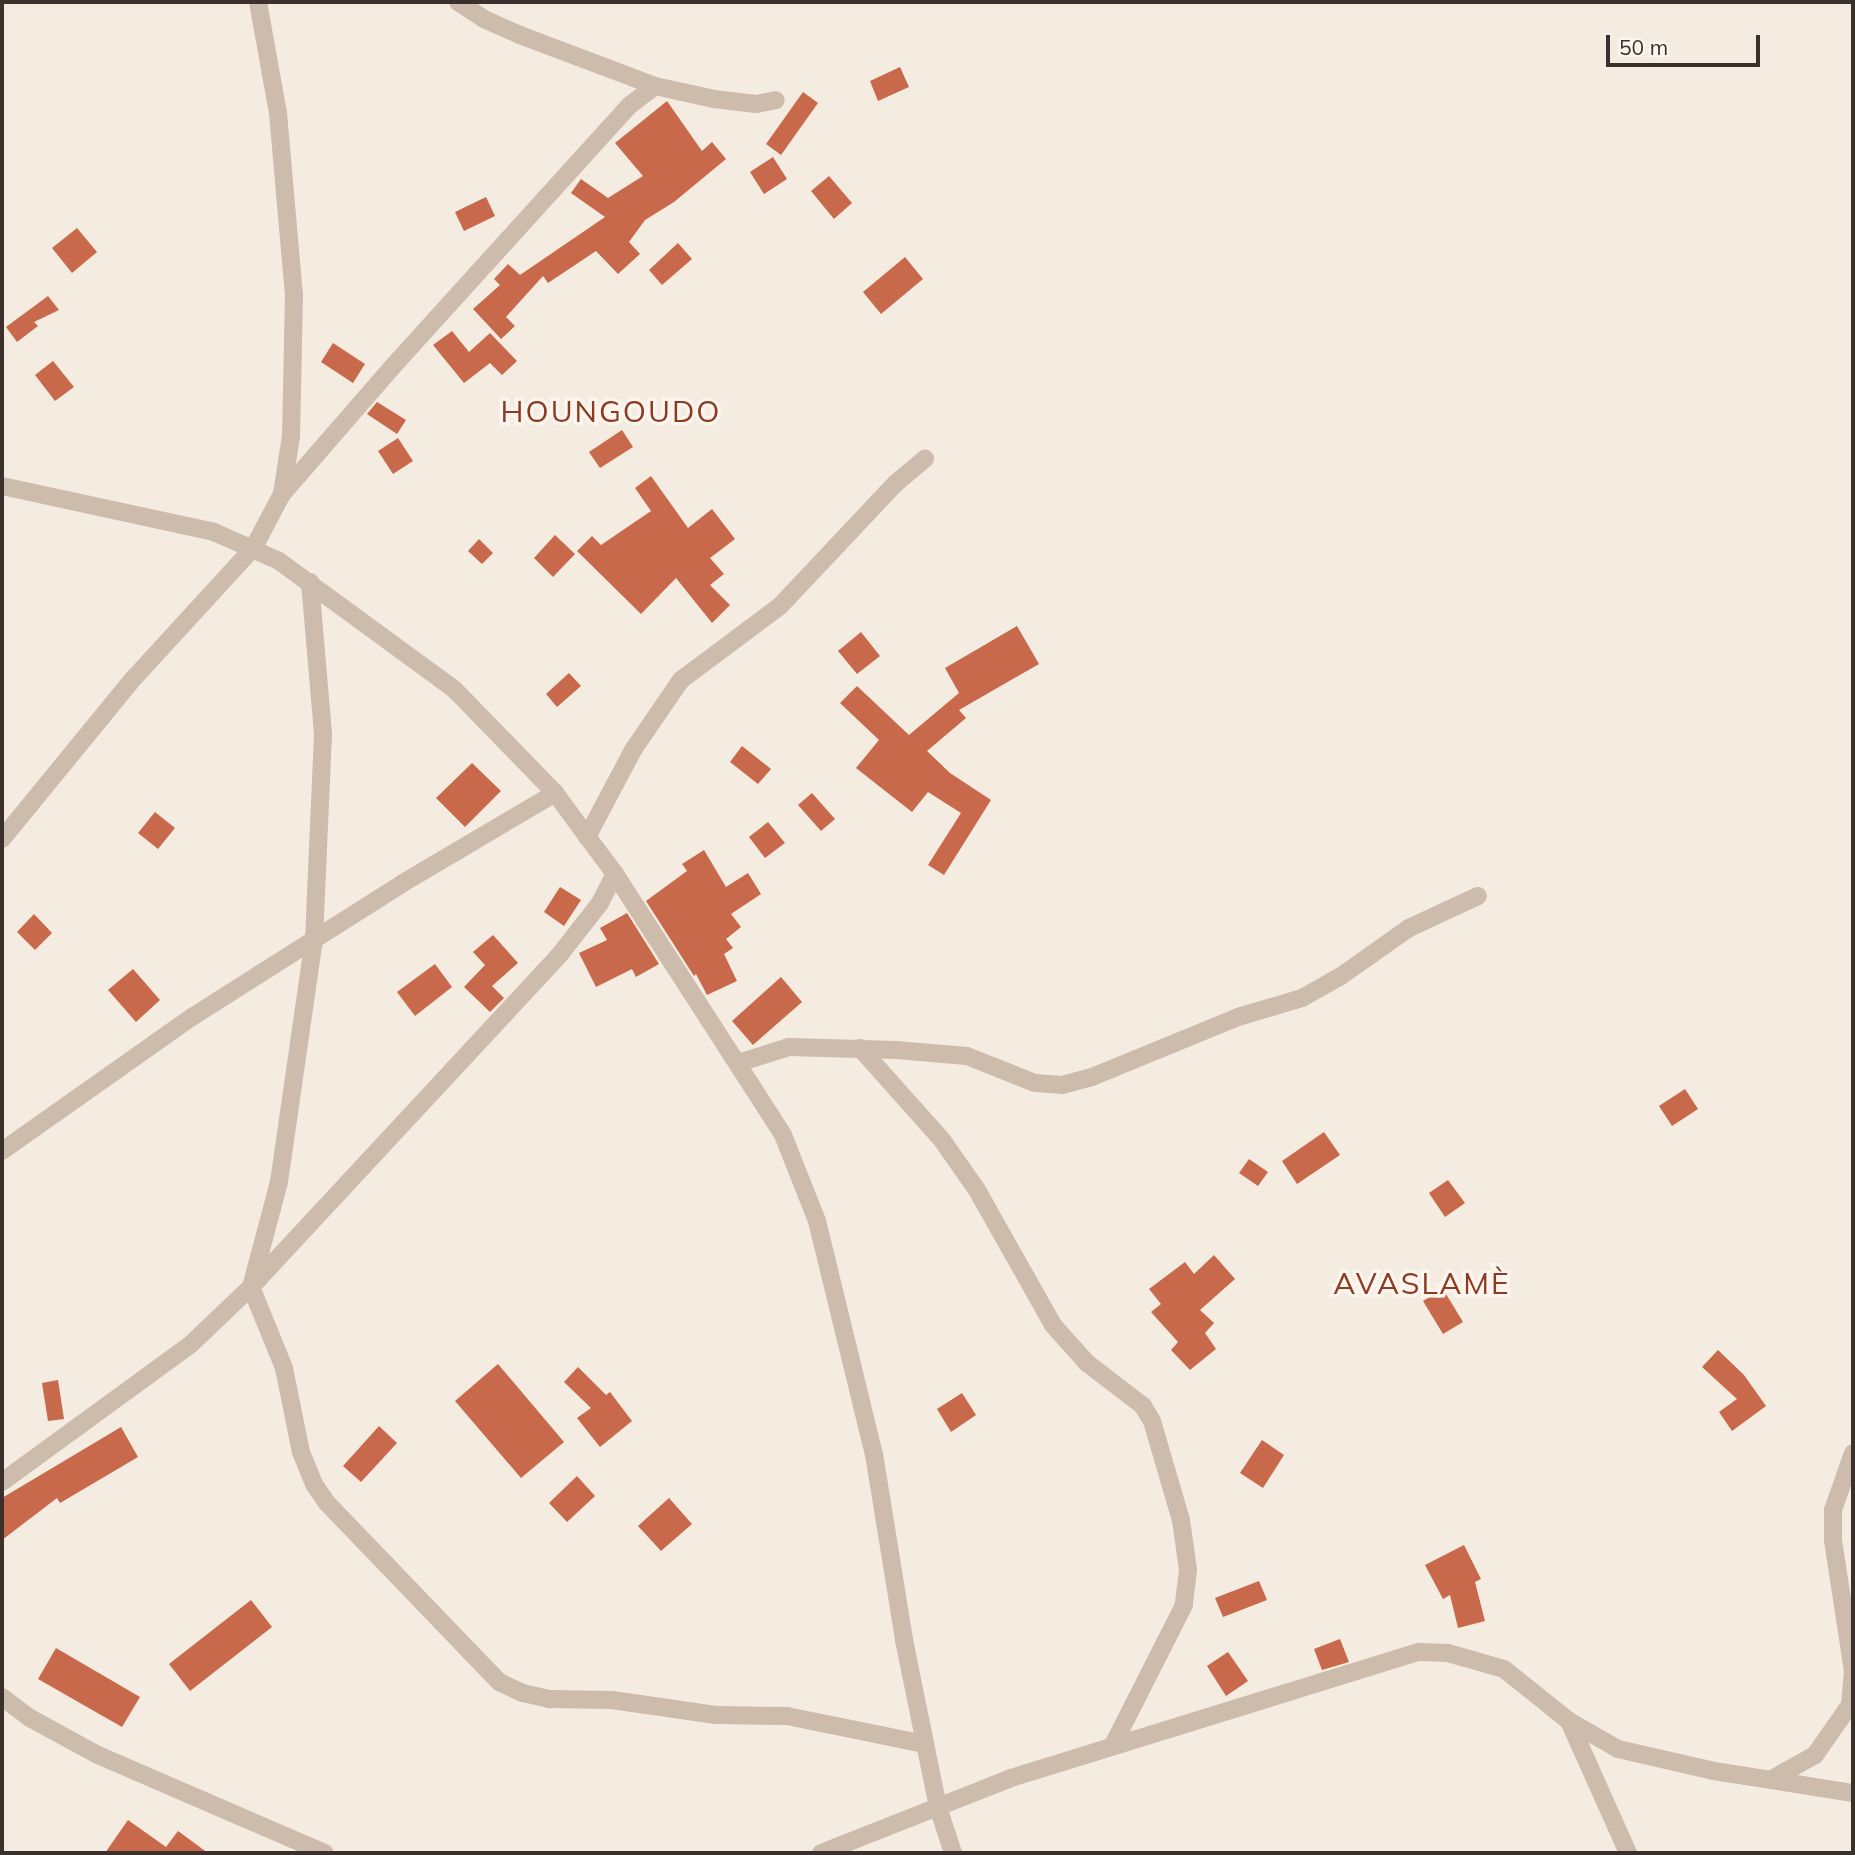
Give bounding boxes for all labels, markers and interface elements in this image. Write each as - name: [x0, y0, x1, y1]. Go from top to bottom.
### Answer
- scale bar: [1610, 21, 1764, 65]
- text: 50 m: [1619, 34, 1668, 60]
- district label: HOUNGOUDO: [502, 393, 720, 429]
- district label: AVASLAMÈ: [1334, 1265, 1510, 1301]

